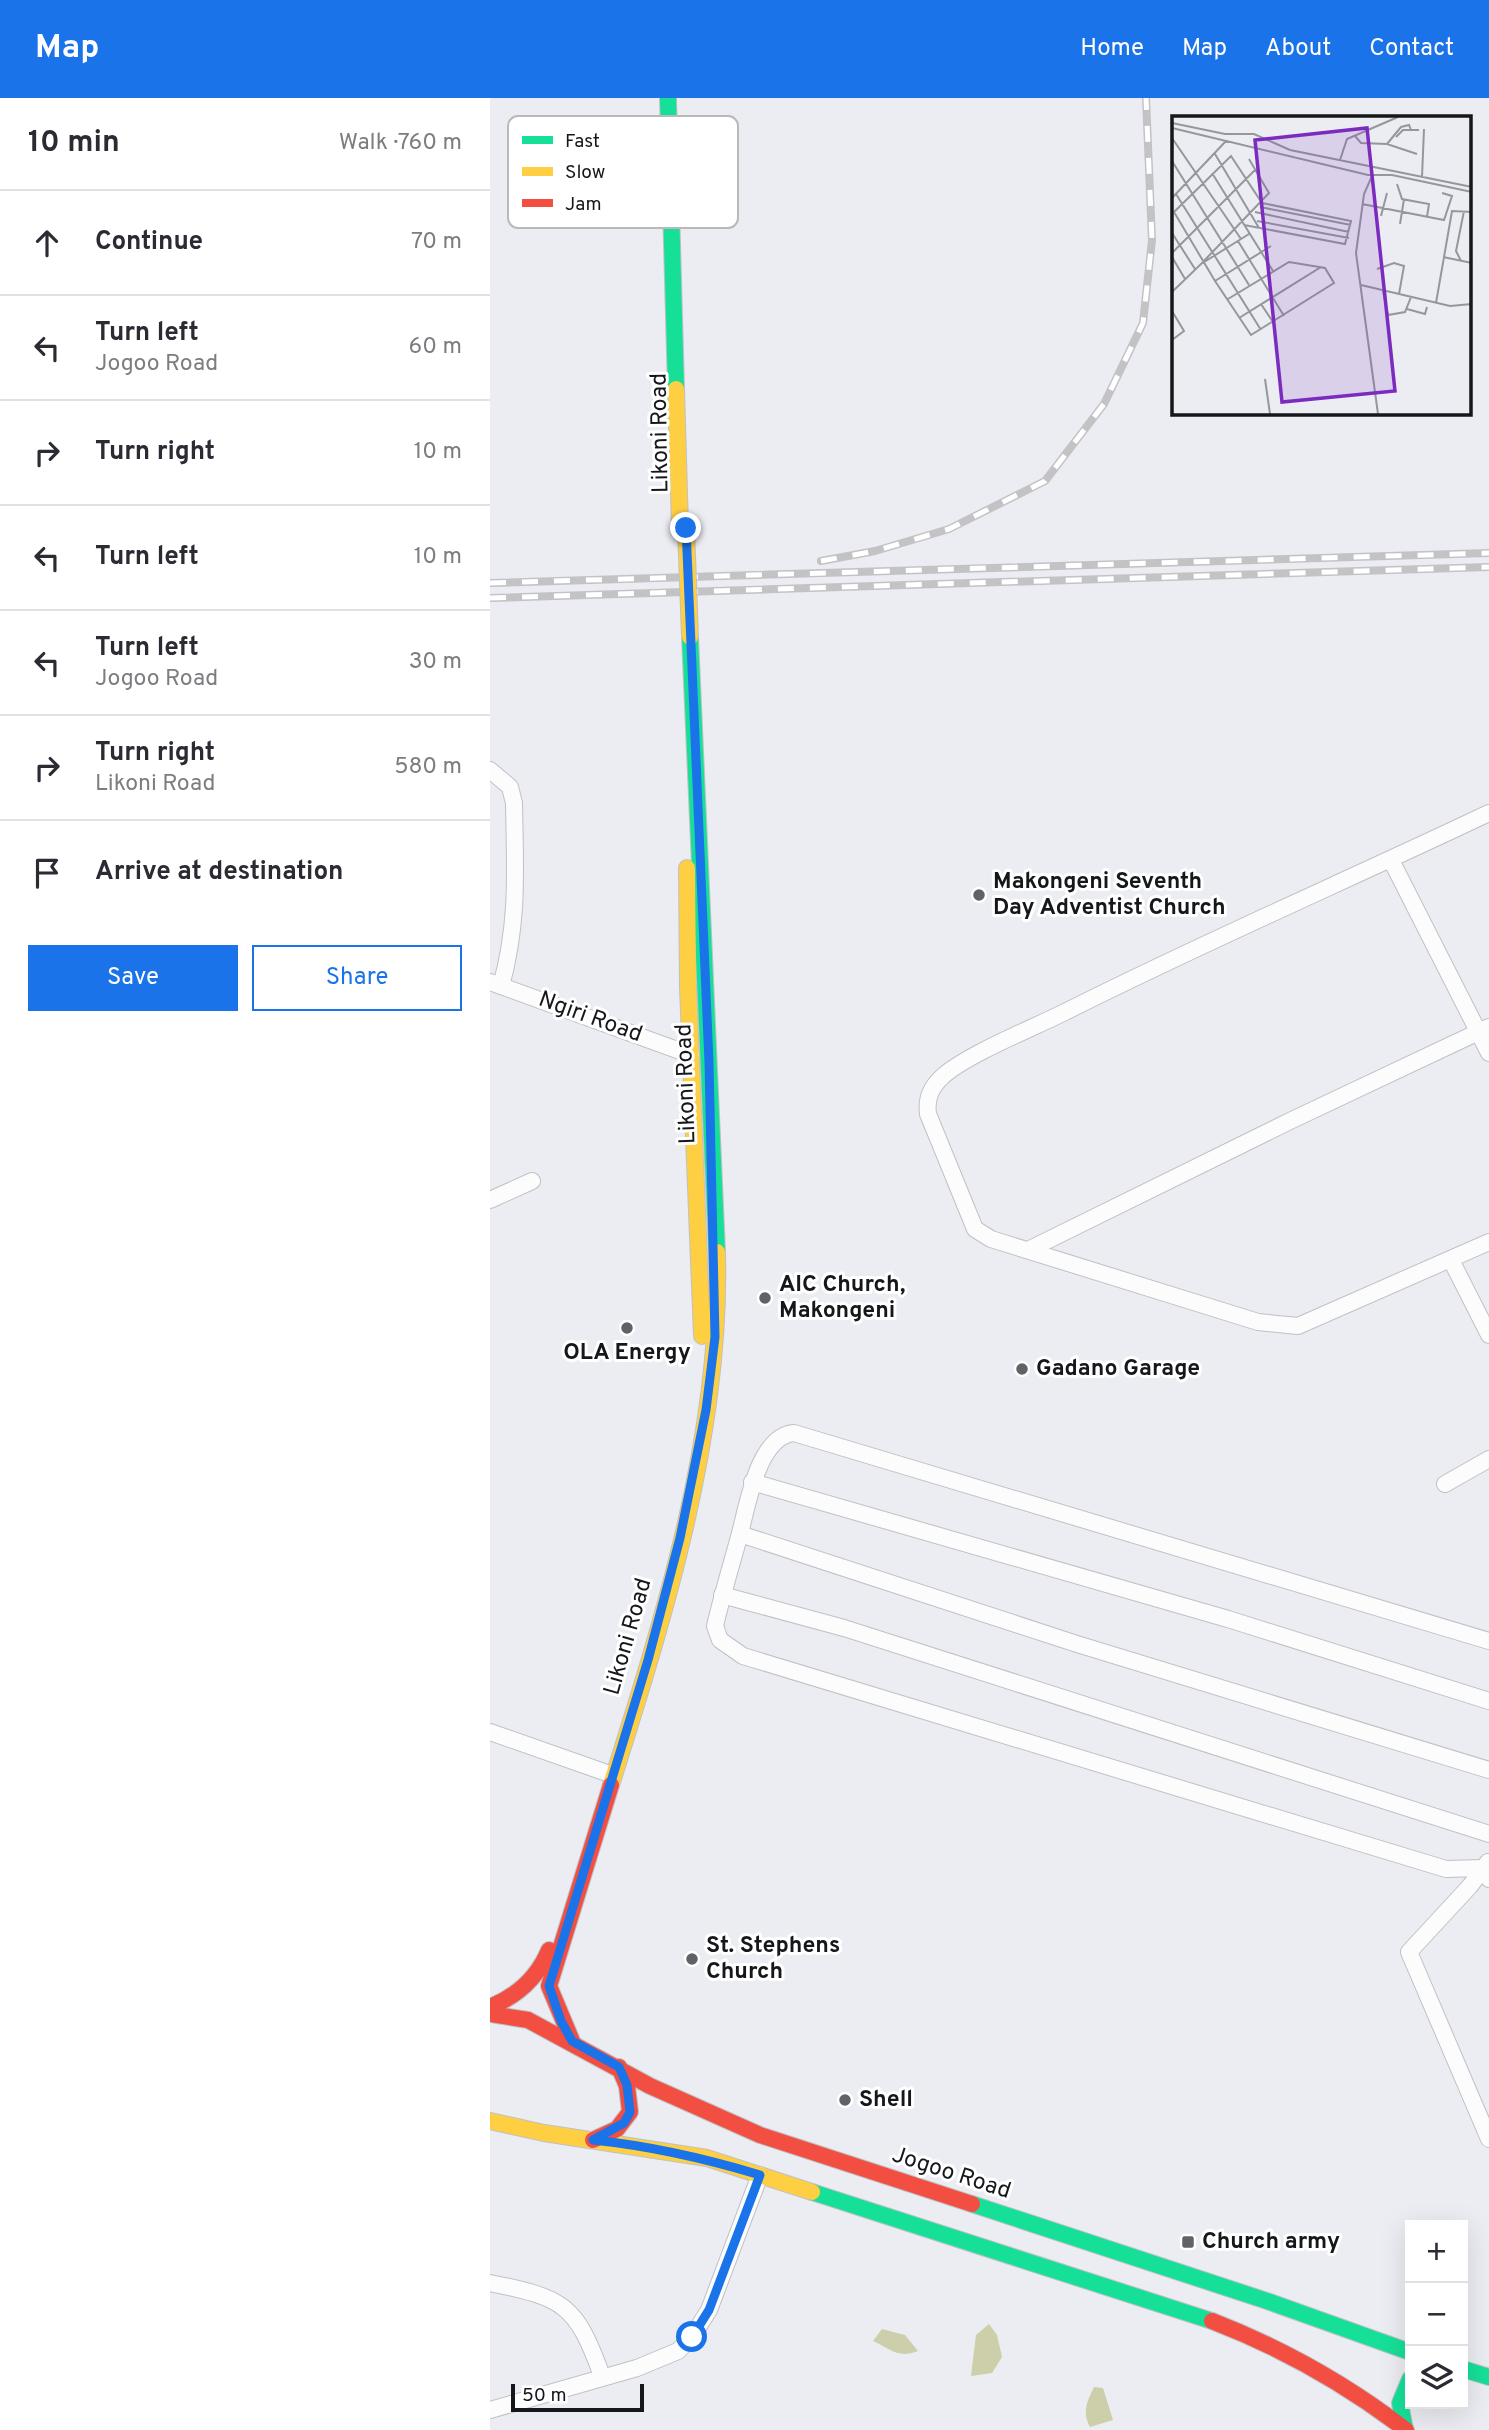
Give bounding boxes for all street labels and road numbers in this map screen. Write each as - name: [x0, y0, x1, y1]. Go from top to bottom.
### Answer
- street label: Likoni Road: [645, 373, 677, 493]
- street label: Ngiri Road: [534, 986, 646, 1050]
- street label: Likoni Road: [670, 1023, 704, 1145]
- street label: Likoni Road: [598, 1575, 660, 1699]
- street label: Jogoo Road: [888, 2141, 1014, 2207]

